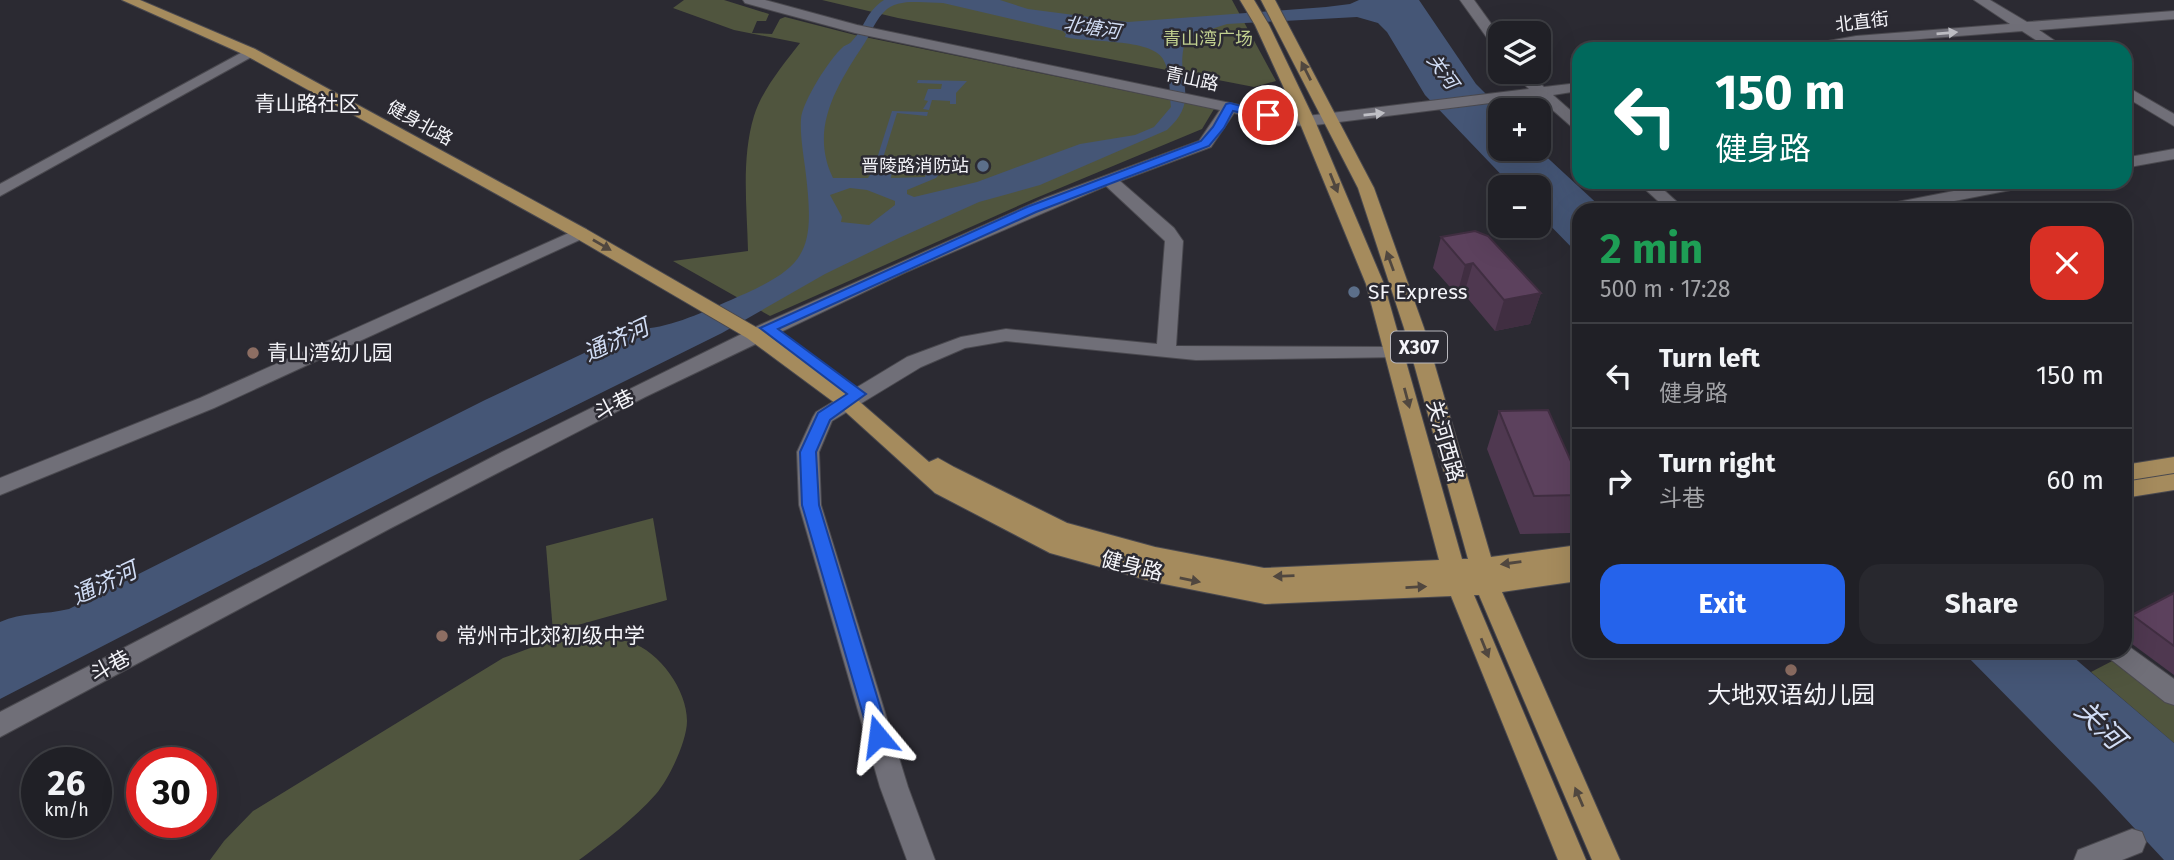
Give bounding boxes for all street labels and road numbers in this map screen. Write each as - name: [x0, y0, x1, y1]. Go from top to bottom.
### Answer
- street label: 北直街: [1834, 8, 1890, 36]
- street label: 青山路: [1163, 63, 1221, 95]
- street label: 健身北路: [383, 96, 457, 150]
- road number: X307: [1391, 332, 1447, 362]
- street label: 斗巷: [589, 384, 639, 426]
- street label: 关河西路: [1421, 397, 1469, 485]
- street label: 健身路: [1098, 546, 1166, 586]
- street label: 斗巷: [85, 645, 135, 687]

